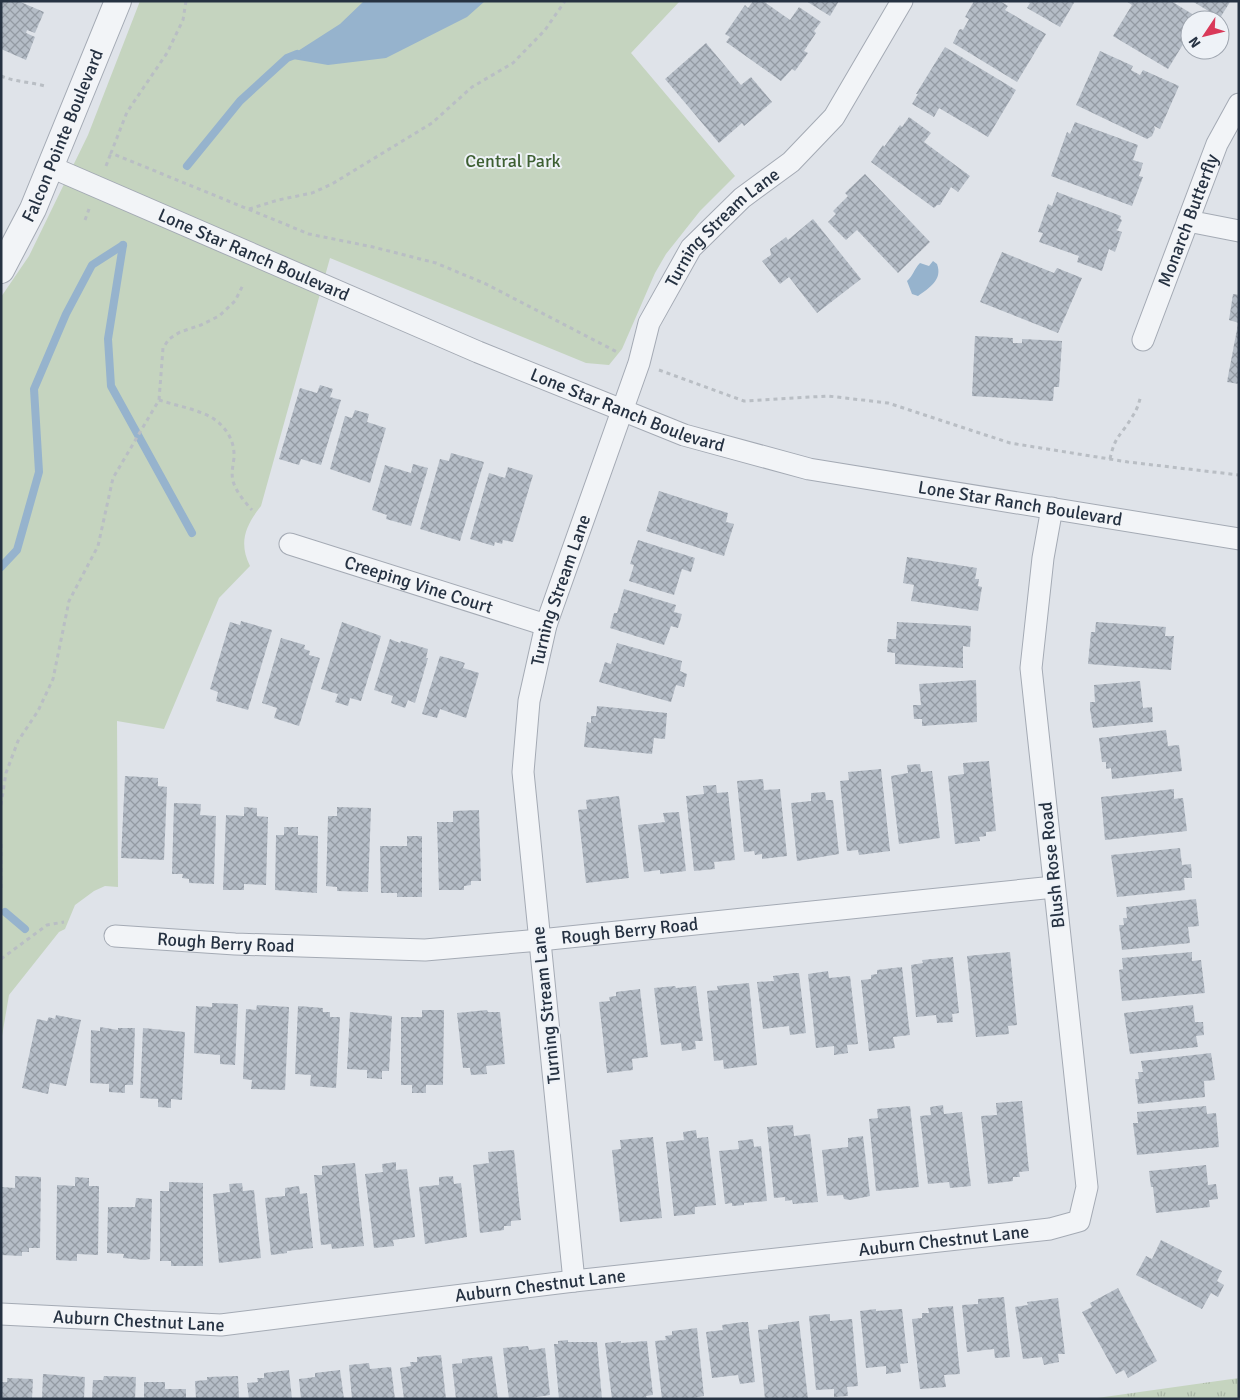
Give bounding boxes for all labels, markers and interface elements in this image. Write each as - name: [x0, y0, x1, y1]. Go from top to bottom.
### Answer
- north arrow: [1180, 10, 1230, 60]
- text: N: [1185, 33, 1205, 51]
- street label: Falcon Pointe Boulevard: [17, 46, 108, 226]
- park label: Central Park: [465, 150, 561, 172]
- street label: Monarch Butterfly: [1153, 150, 1223, 290]
- street label: Turning Stream Lane: [660, 163, 784, 291]
- street label: Lone Star Ranch Boulevard: [155, 204, 353, 306]
- street label: Lone Star Ranch Boulevard: [527, 363, 727, 457]
- street label: Lone Star Ranch Boulevard: [917, 476, 1124, 531]
- street label: Turning Stream Lane: [526, 512, 595, 668]
- street label: Creeping Vine Court: [342, 551, 496, 618]
- street label: Blush Rose Road: [1034, 801, 1070, 929]
- street label: Rough Berry Road: [560, 913, 699, 949]
- street label: Turning Stream Lane: [527, 925, 565, 1085]
- street label: Rough Berry Road: [156, 928, 295, 957]
- street label: Auburn Chestnut Lane: [857, 1220, 1030, 1261]
- street label: Auburn Chestnut Lane: [454, 1264, 627, 1307]
- street label: Auburn Chestnut Lane: [53, 1306, 225, 1336]

